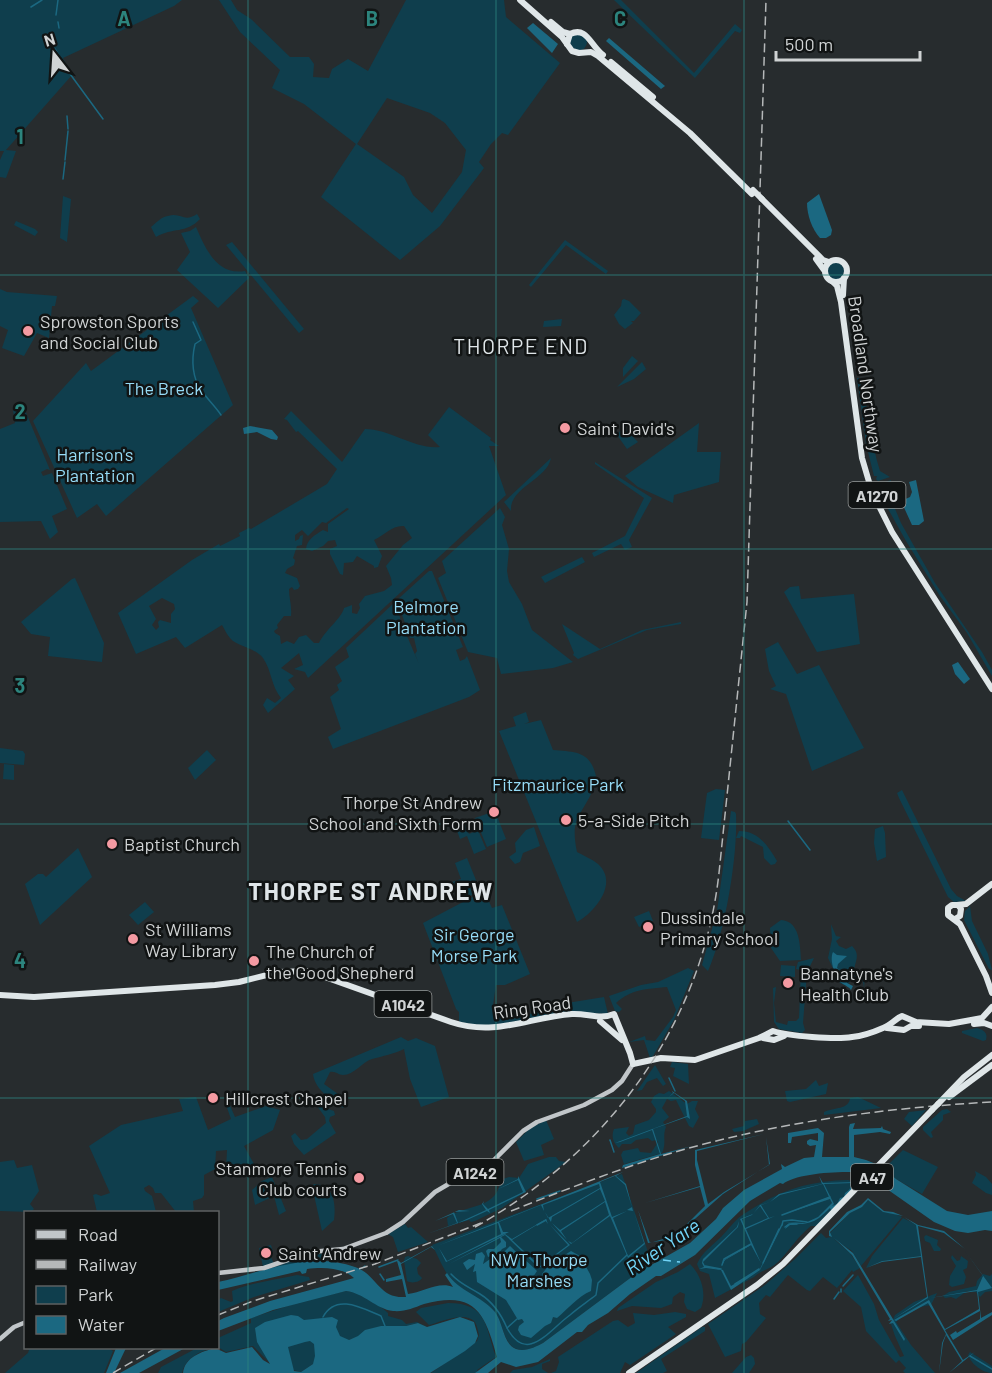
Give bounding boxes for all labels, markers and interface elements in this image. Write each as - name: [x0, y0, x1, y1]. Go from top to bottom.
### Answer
- text: A: [117, 6, 131, 30]
- text: B: [366, 6, 378, 30]
- text: C: [614, 6, 626, 30]
- north arrow: [24, 24, 84, 84]
- scale bar: [776, 24, 920, 62]
- text: N: [42, 29, 57, 50]
- text: 500 m: [785, 33, 833, 55]
- text: 1: [16, 124, 24, 148]
- street label: Broadland Northway: [844, 294, 888, 454]
- place label: Sprowston Sports and Social Club: [40, 310, 179, 353]
- marker: Sprowston Sports and Social Club: [21, 324, 35, 338]
- district label: THORPE END: [453, 333, 589, 358]
- park label: The Breck: [125, 377, 203, 399]
- text: 2: [14, 399, 26, 423]
- place label: Saint David's: [577, 417, 675, 439]
- marker: Saint David's: [558, 421, 572, 435]
- park label: Harrison's Plantation: [55, 443, 135, 486]
- road number: A1270: [848, 482, 906, 508]
- park label: Belmore Plantation: [386, 595, 466, 638]
- text: 3: [15, 673, 25, 697]
- park label: Fitzmaurice Park: [492, 773, 624, 795]
- place label: Thorpe St Andrew School and Sixth Form: [309, 791, 482, 834]
- marker: Thorpe St Andrew School and Sixth Form: [487, 805, 501, 819]
- place label: 5-a-Side Pitch: [578, 809, 689, 831]
- marker: 5-a-Side Pitch: [559, 813, 573, 827]
- place label: Baptist Church: [124, 833, 240, 855]
- marker: Baptist Church: [105, 837, 119, 851]
- district label: THORPE ST ANDREW: [248, 876, 494, 905]
- place label: Dussindale Primary School: [660, 906, 778, 949]
- place label: St Williams Way Library: [145, 918, 237, 961]
- marker: Dussindale Primary School: [641, 920, 655, 934]
- park label: Sir George Morse Park: [431, 923, 517, 966]
- marker: St Williams Way Library: [126, 932, 140, 946]
- place label: The Church of the Good Shepherd: [266, 940, 414, 983]
- text: 4: [14, 948, 26, 972]
- marker: The Church of the Good Shepherd: [247, 954, 261, 968]
- place label: Bannatyne's Health Club: [800, 962, 893, 1005]
- marker: Bannatyne's Health Club: [781, 976, 795, 990]
- road number: A1042: [374, 991, 432, 1017]
- street label: Ring Road: [492, 991, 572, 1023]
- place label: Hillcrest Chapel: [225, 1087, 347, 1109]
- marker: Hillcrest Chapel: [206, 1091, 220, 1105]
- place label: Stanmore Tennis Club courts: [216, 1157, 347, 1200]
- road number: A1242: [446, 1159, 504, 1185]
- road number: A47: [851, 1164, 893, 1190]
- marker: Stanmore Tennis Club courts: [352, 1171, 366, 1185]
- legend: [24, 1211, 219, 1349]
- water label: River Yare: [620, 1212, 704, 1280]
- text: Road: [78, 1223, 118, 1245]
- place label: Saint Andrew: [278, 1242, 381, 1264]
- marker: Saint Andrew: [259, 1246, 273, 1260]
- park label: NWT Thorpe Marshes: [490, 1248, 588, 1291]
- text: Railway: [78, 1253, 137, 1275]
- text: Park: [78, 1283, 113, 1305]
- text: Water: [78, 1313, 125, 1335]

